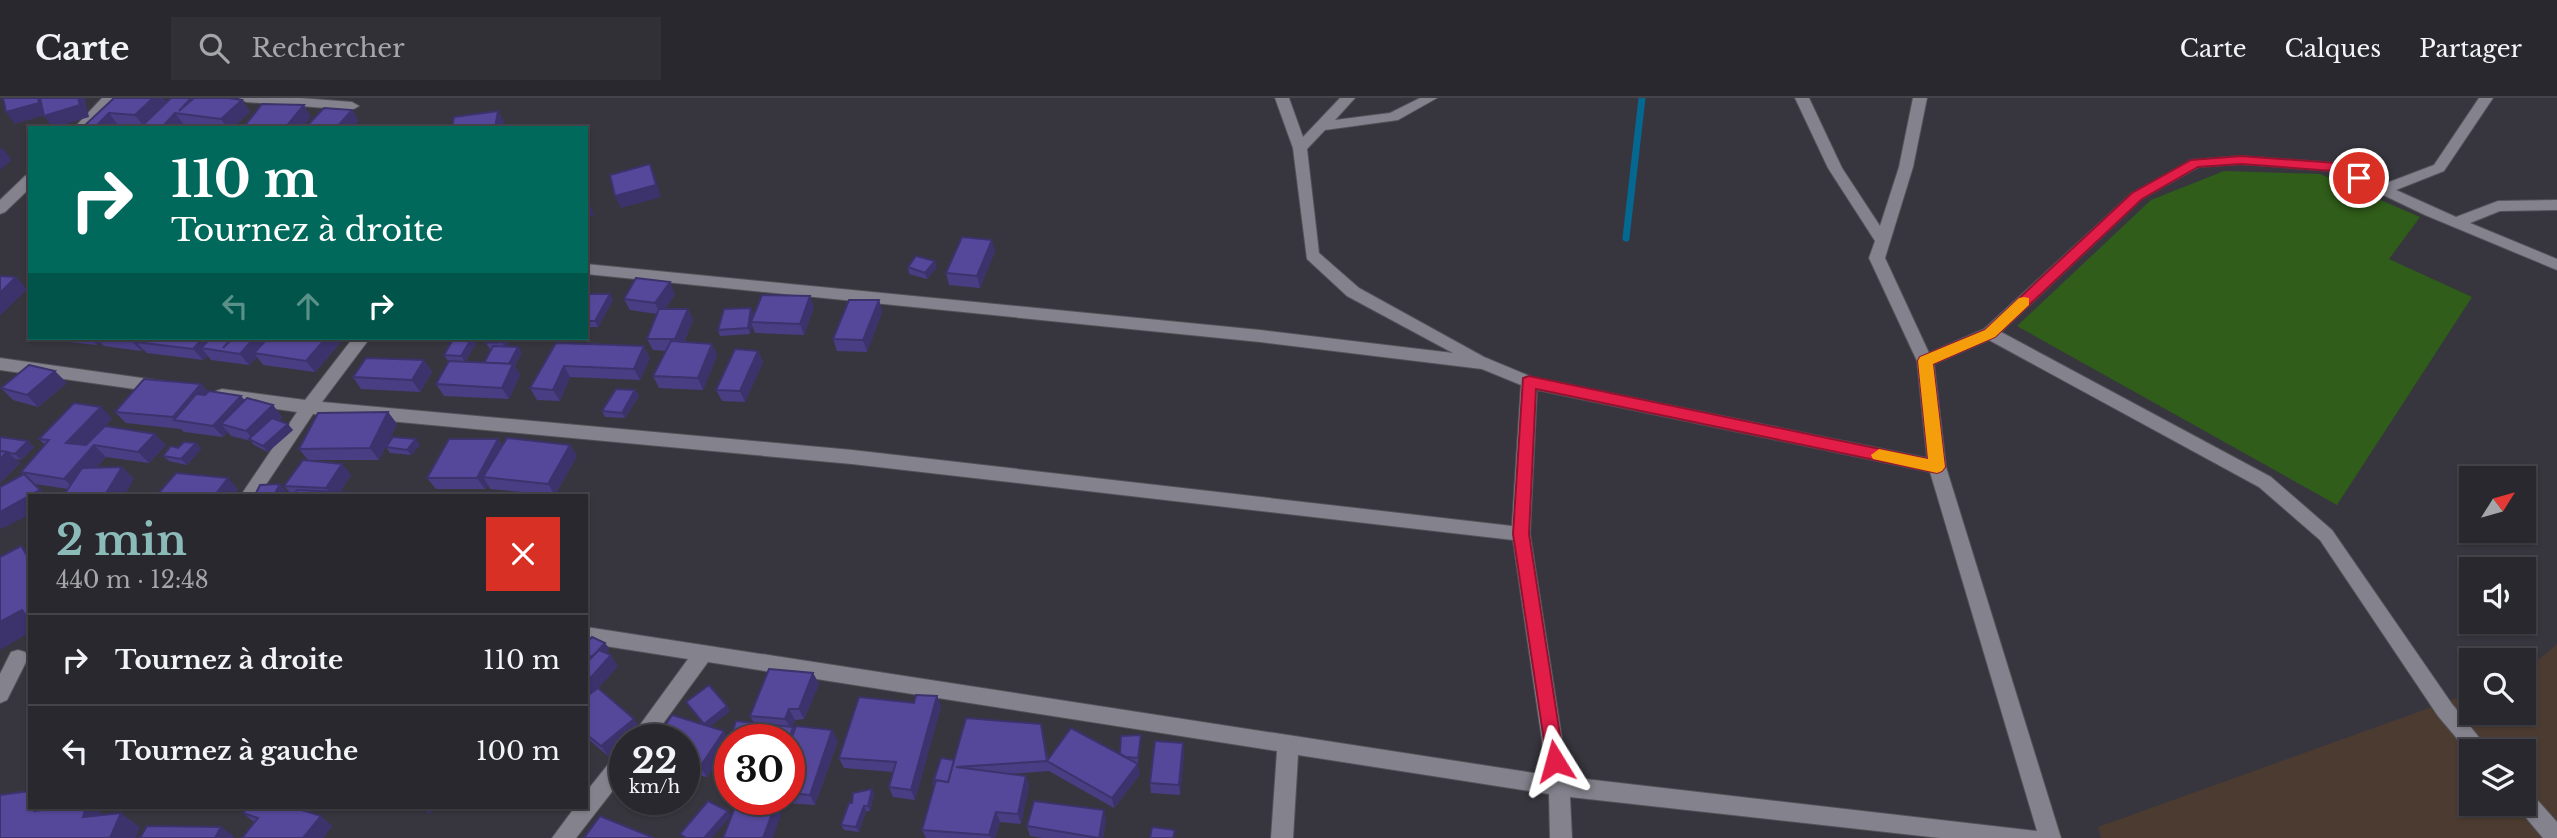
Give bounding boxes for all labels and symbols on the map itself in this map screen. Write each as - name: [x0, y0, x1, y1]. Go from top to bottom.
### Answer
- pin: [2329, 148, 2389, 208]
- north arrow: [2459, 466, 2536, 542]
- speed limit sign: 30: [714, 724, 805, 815]
- position arrow: [1518, 724, 1592, 798]

